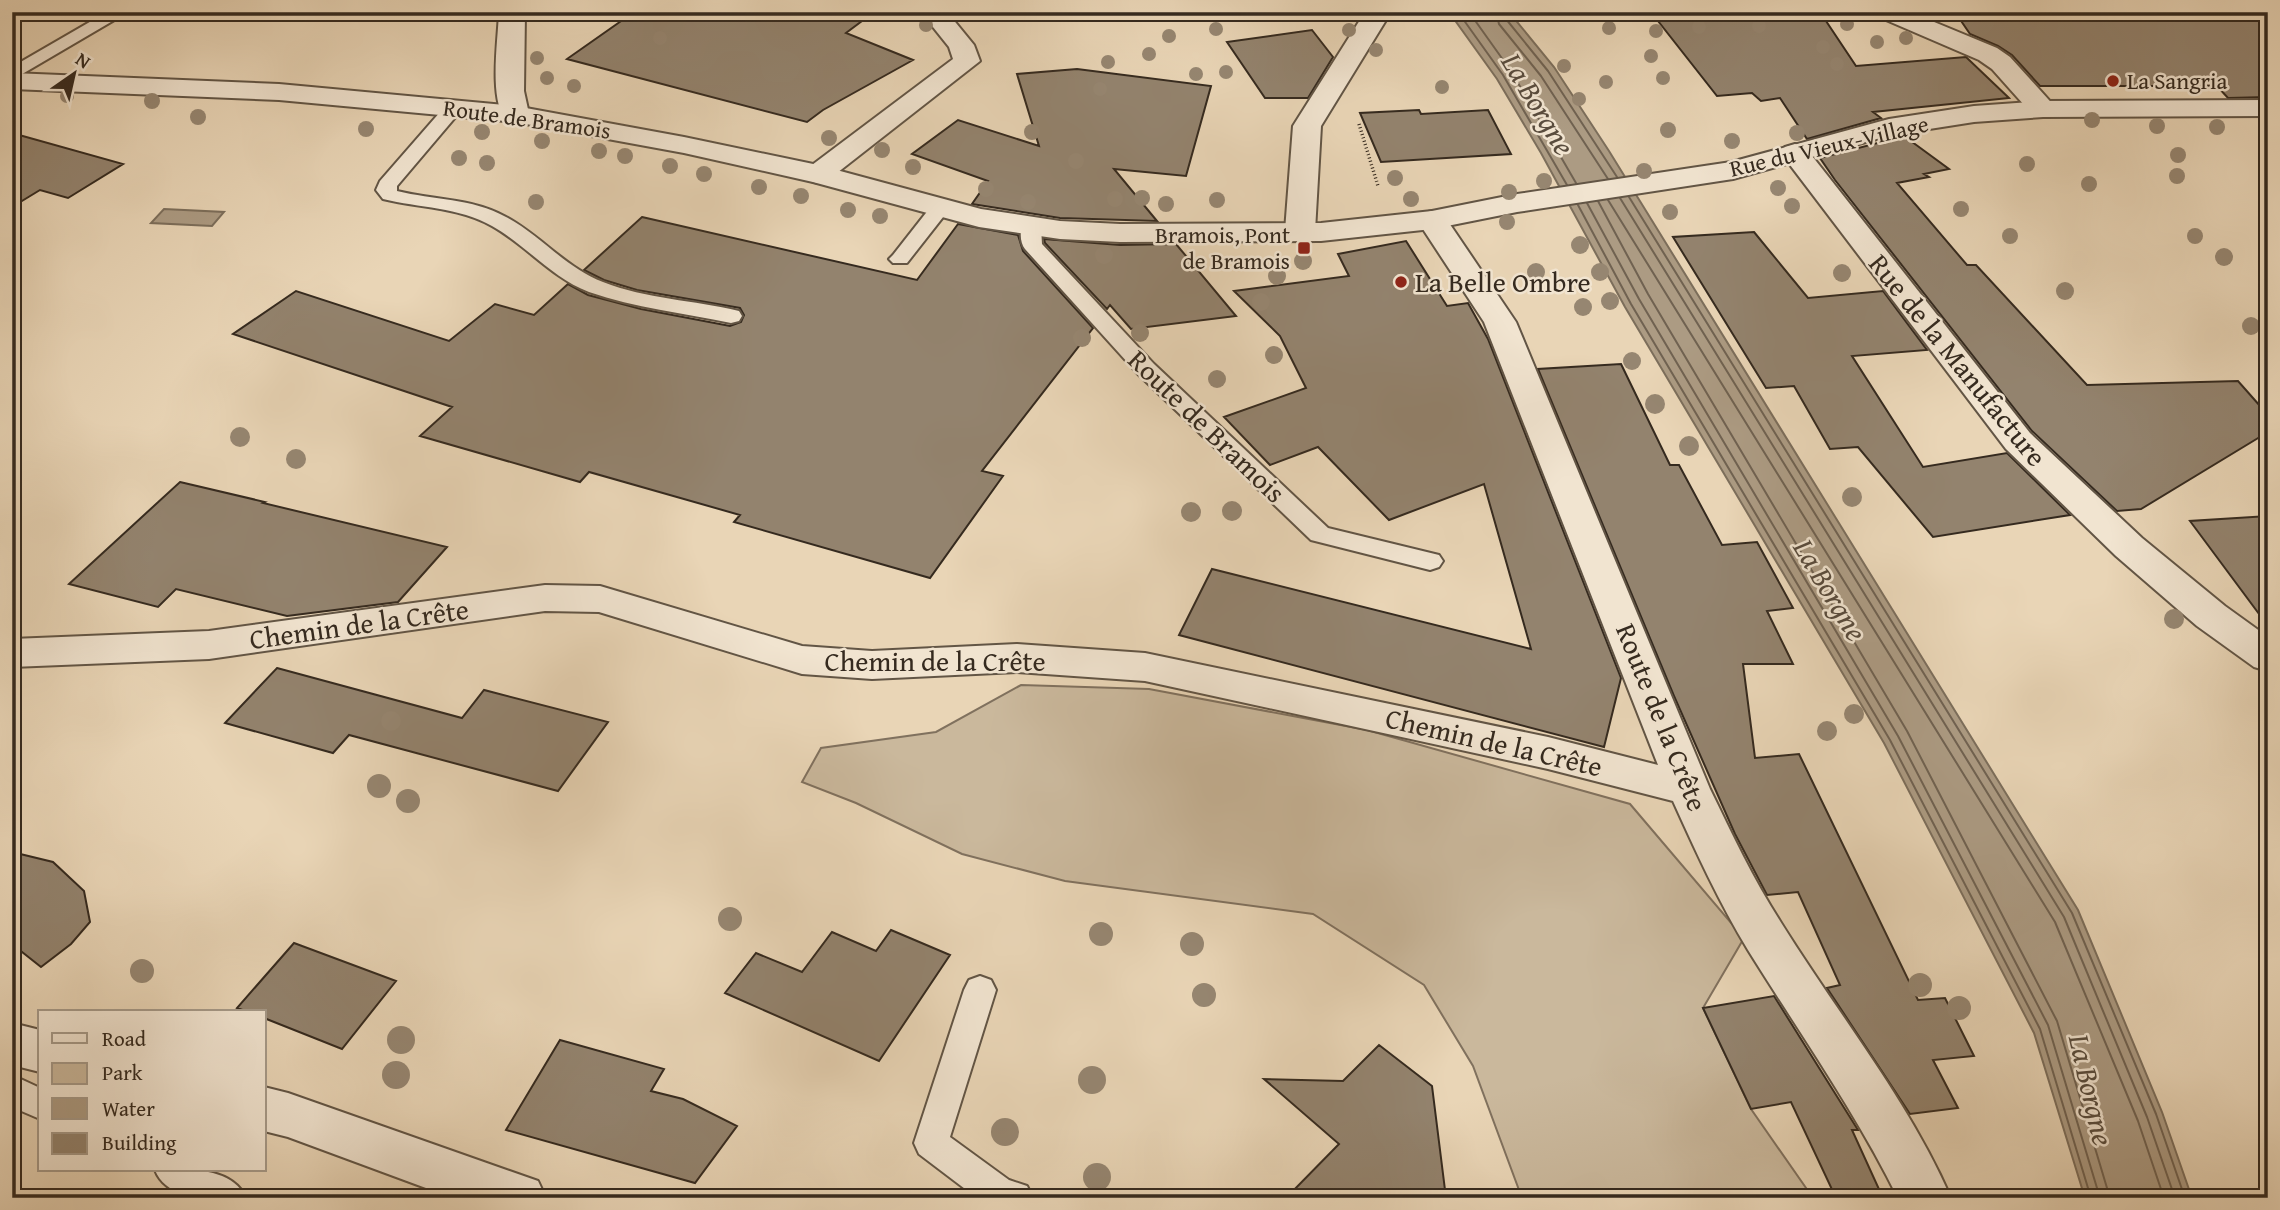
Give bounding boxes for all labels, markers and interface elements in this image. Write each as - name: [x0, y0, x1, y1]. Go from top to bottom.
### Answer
- north arrow: [38, 38, 108, 108]
- water label: La Borgne: [1490, 43, 1587, 163]
- text: N: [70, 45, 97, 75]
- place label: La Sangria: [2127, 64, 2228, 97]
- marker: La Sangria: [2105, 73, 2121, 89]
- street label: Route de Bramois: [441, 90, 613, 147]
- street label: Rue du Vieux-Village: [1726, 107, 1932, 184]
- place label: Bramois, Pont de Bramois: [1155, 218, 1290, 277]
- marker: Bramois, Pont de Bramois: [1296, 240, 1312, 256]
- street label: Rue de la Manufacture: [1860, 245, 2057, 475]
- place label: La Belle Ombre: [1415, 261, 1591, 302]
- marker: La Belle Ombre: [1393, 274, 1409, 290]
- street label: Route de Bramois: [1119, 340, 1296, 512]
- water label: La Borgne: [1782, 529, 1879, 649]
- street label: Chemin de la Crête: [247, 588, 471, 659]
- street label: Route de la Crête: [1606, 617, 1719, 817]
- street label: Chemin de la Crête: [824, 640, 1046, 681]
- street label: Chemin de la Crête: [1382, 697, 1606, 786]
- legend: [38, 1010, 266, 1172]
- text: Road: [102, 1023, 147, 1054]
- water label: La Borgne: [2058, 1029, 2126, 1150]
- text: Park: [102, 1057, 143, 1088]
- text: Water: [102, 1093, 155, 1124]
- text: Building: [102, 1127, 177, 1158]

